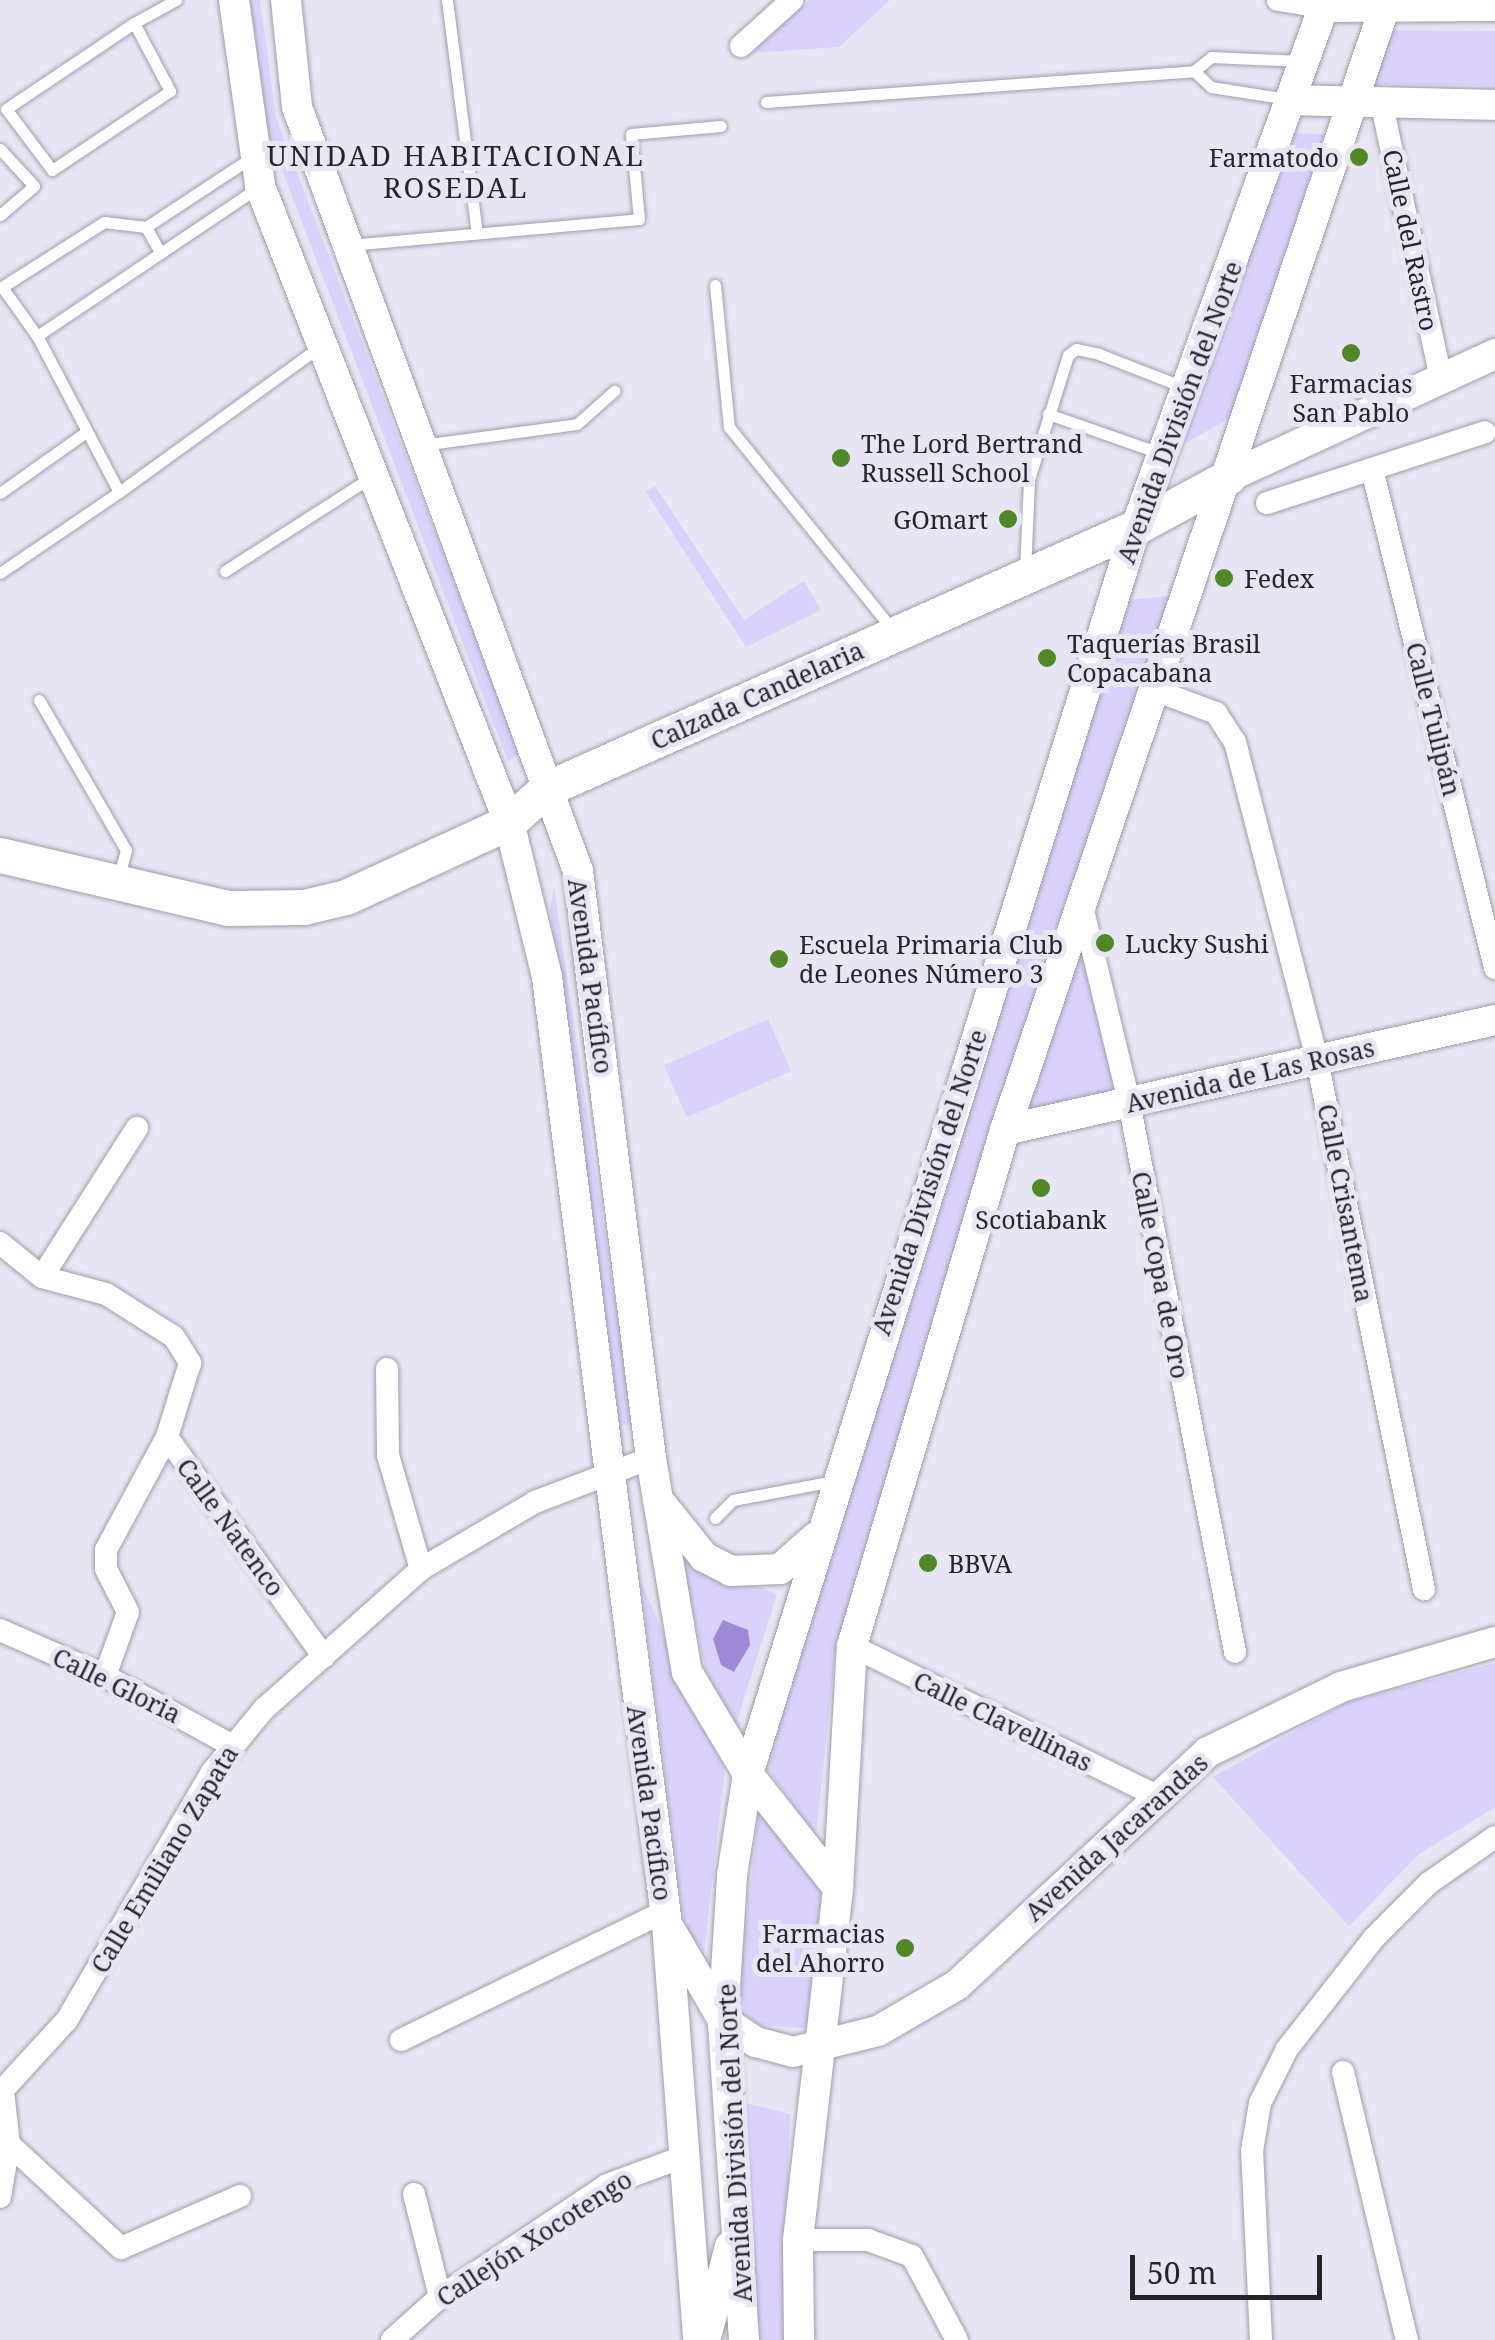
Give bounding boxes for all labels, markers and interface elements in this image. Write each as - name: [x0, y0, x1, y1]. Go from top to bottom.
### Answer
- district label: UNIDAD HABITACIONAL ROSEDAL: [267, 138, 645, 204]
- place label: Farmatodo: [1209, 142, 1339, 172]
- marker: Farmatodo: [1348, 146, 1370, 168]
- street label: Calle del Rastro: [1377, 147, 1445, 333]
- street label: Avenida División del Norte: [1110, 257, 1248, 567]
- marker: Farmacias San Pablo: [1340, 342, 1362, 364]
- place label: Farmacias San Pablo: [1290, 369, 1412, 428]
- place label: The Lord Bertrand Russell School: [861, 429, 1083, 488]
- marker: The Lord Bertrand Russell School: [830, 447, 852, 469]
- place label: GOmart: [893, 504, 988, 534]
- marker: GOmart: [997, 508, 1019, 530]
- place label: Fedex: [1244, 563, 1314, 593]
- marker: Fedex: [1213, 567, 1235, 589]
- place label: Taquerías Brasil Copacabana: [1067, 629, 1261, 688]
- street label: Calzada Candelaria: [646, 635, 868, 755]
- street label: Calle Tulipán: [1400, 639, 1468, 799]
- marker: Taquerías Brasil Copacabana: [1036, 647, 1058, 669]
- street label: Avenida Pacífico: [562, 876, 620, 1076]
- place label: Lucky Sushi: [1125, 928, 1269, 958]
- place label: Escuela Primaria Club de Leones Número 3: [799, 930, 1063, 989]
- marker: Lucky Sushi: [1094, 932, 1116, 954]
- marker: Escuela Primaria Club de Leones Número 3: [768, 948, 790, 970]
- street label: Avenida División del Norte: [865, 1025, 993, 1339]
- street label: Avenida de Las Rosas: [1123, 1032, 1377, 1118]
- street label: Calle Crisantema: [1312, 1101, 1380, 1305]
- street label: Calle Copa de Oro: [1126, 1169, 1196, 1381]
- marker: Scotiabank: [1030, 1177, 1052, 1199]
- place label: Scotiabank: [975, 1204, 1107, 1234]
- street label: Calle Natenco: [171, 1452, 291, 1602]
- place label: BBVA: [948, 1548, 1012, 1578]
- marker: BBVA: [917, 1552, 939, 1574]
- street label: Calle Gloria: [48, 1641, 186, 1729]
- street label: Calle Clavellinas: [909, 1665, 1097, 1777]
- street label: Avenida Pacífico: [621, 1703, 679, 1903]
- street label: Calle Emiliano Zapata: [84, 1740, 244, 1978]
- street label: Avenida Jacarandas: [1018, 1747, 1214, 1927]
- place label: Farmacias del Ahorro: [756, 1919, 885, 1978]
- marker: Farmacias del Ahorro: [894, 1937, 916, 1959]
- street label: Avenida División del Norte: [711, 1983, 757, 2303]
- street label: Callejón Xocotengo: [431, 2164, 637, 2312]
- scale bar: [1135, 2235, 1328, 2297]
- text: 50 m: [1147, 2252, 1217, 2293]

